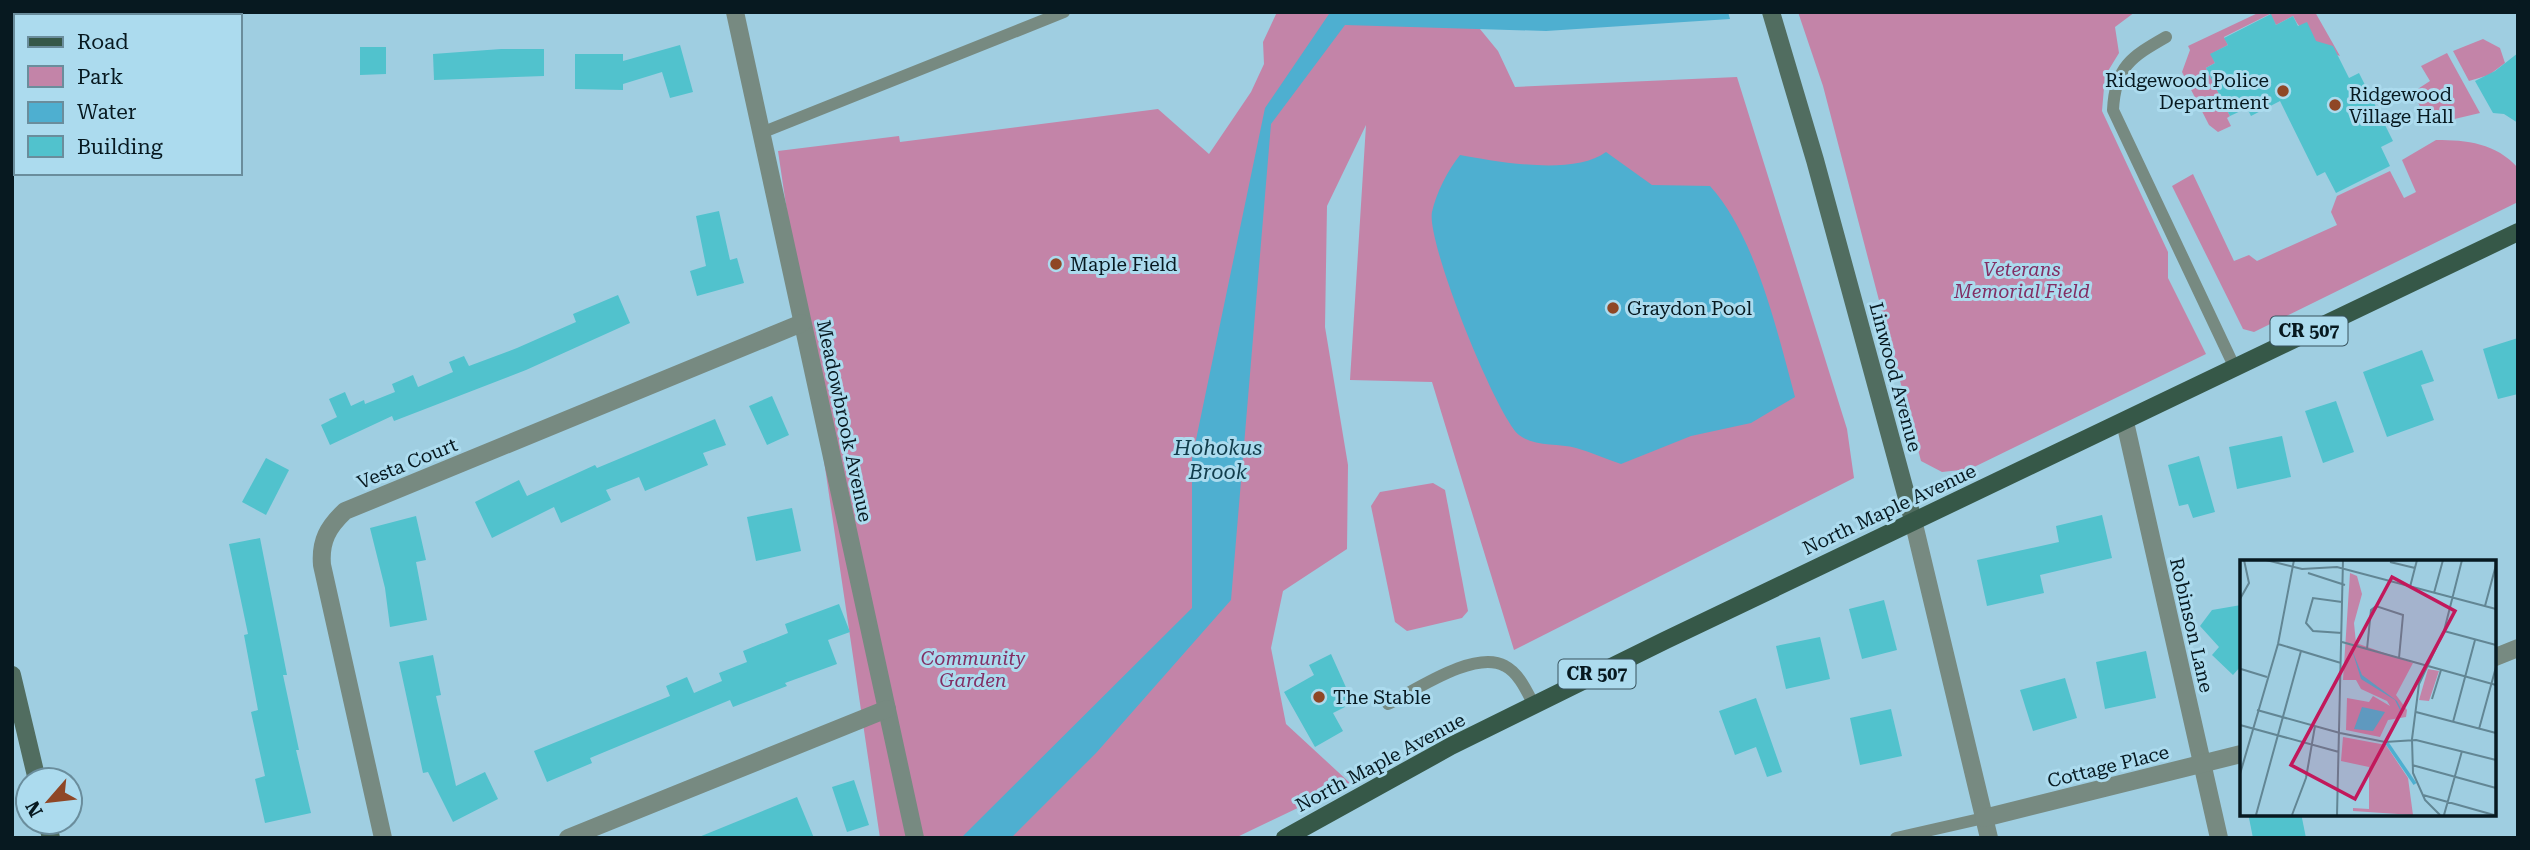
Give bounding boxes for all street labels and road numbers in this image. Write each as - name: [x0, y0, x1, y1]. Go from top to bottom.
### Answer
- street label: Linwood Avenue: [1865, 300, 1927, 454]
- road number: CR 507: [2270, 316, 2348, 346]
- street label: Meadowbrook Avenue: [812, 318, 877, 524]
- street label: Vesta Court: [354, 433, 461, 494]
- street label: North Maple Avenue: [1799, 459, 1980, 560]
- street label: Robinson Lane: [2165, 555, 2218, 695]
- road number: CR 507: [1558, 660, 1636, 688]
- street label: North Maple Avenue: [1291, 708, 1469, 817]
- street label: Cottage Place: [2045, 740, 2171, 793]

